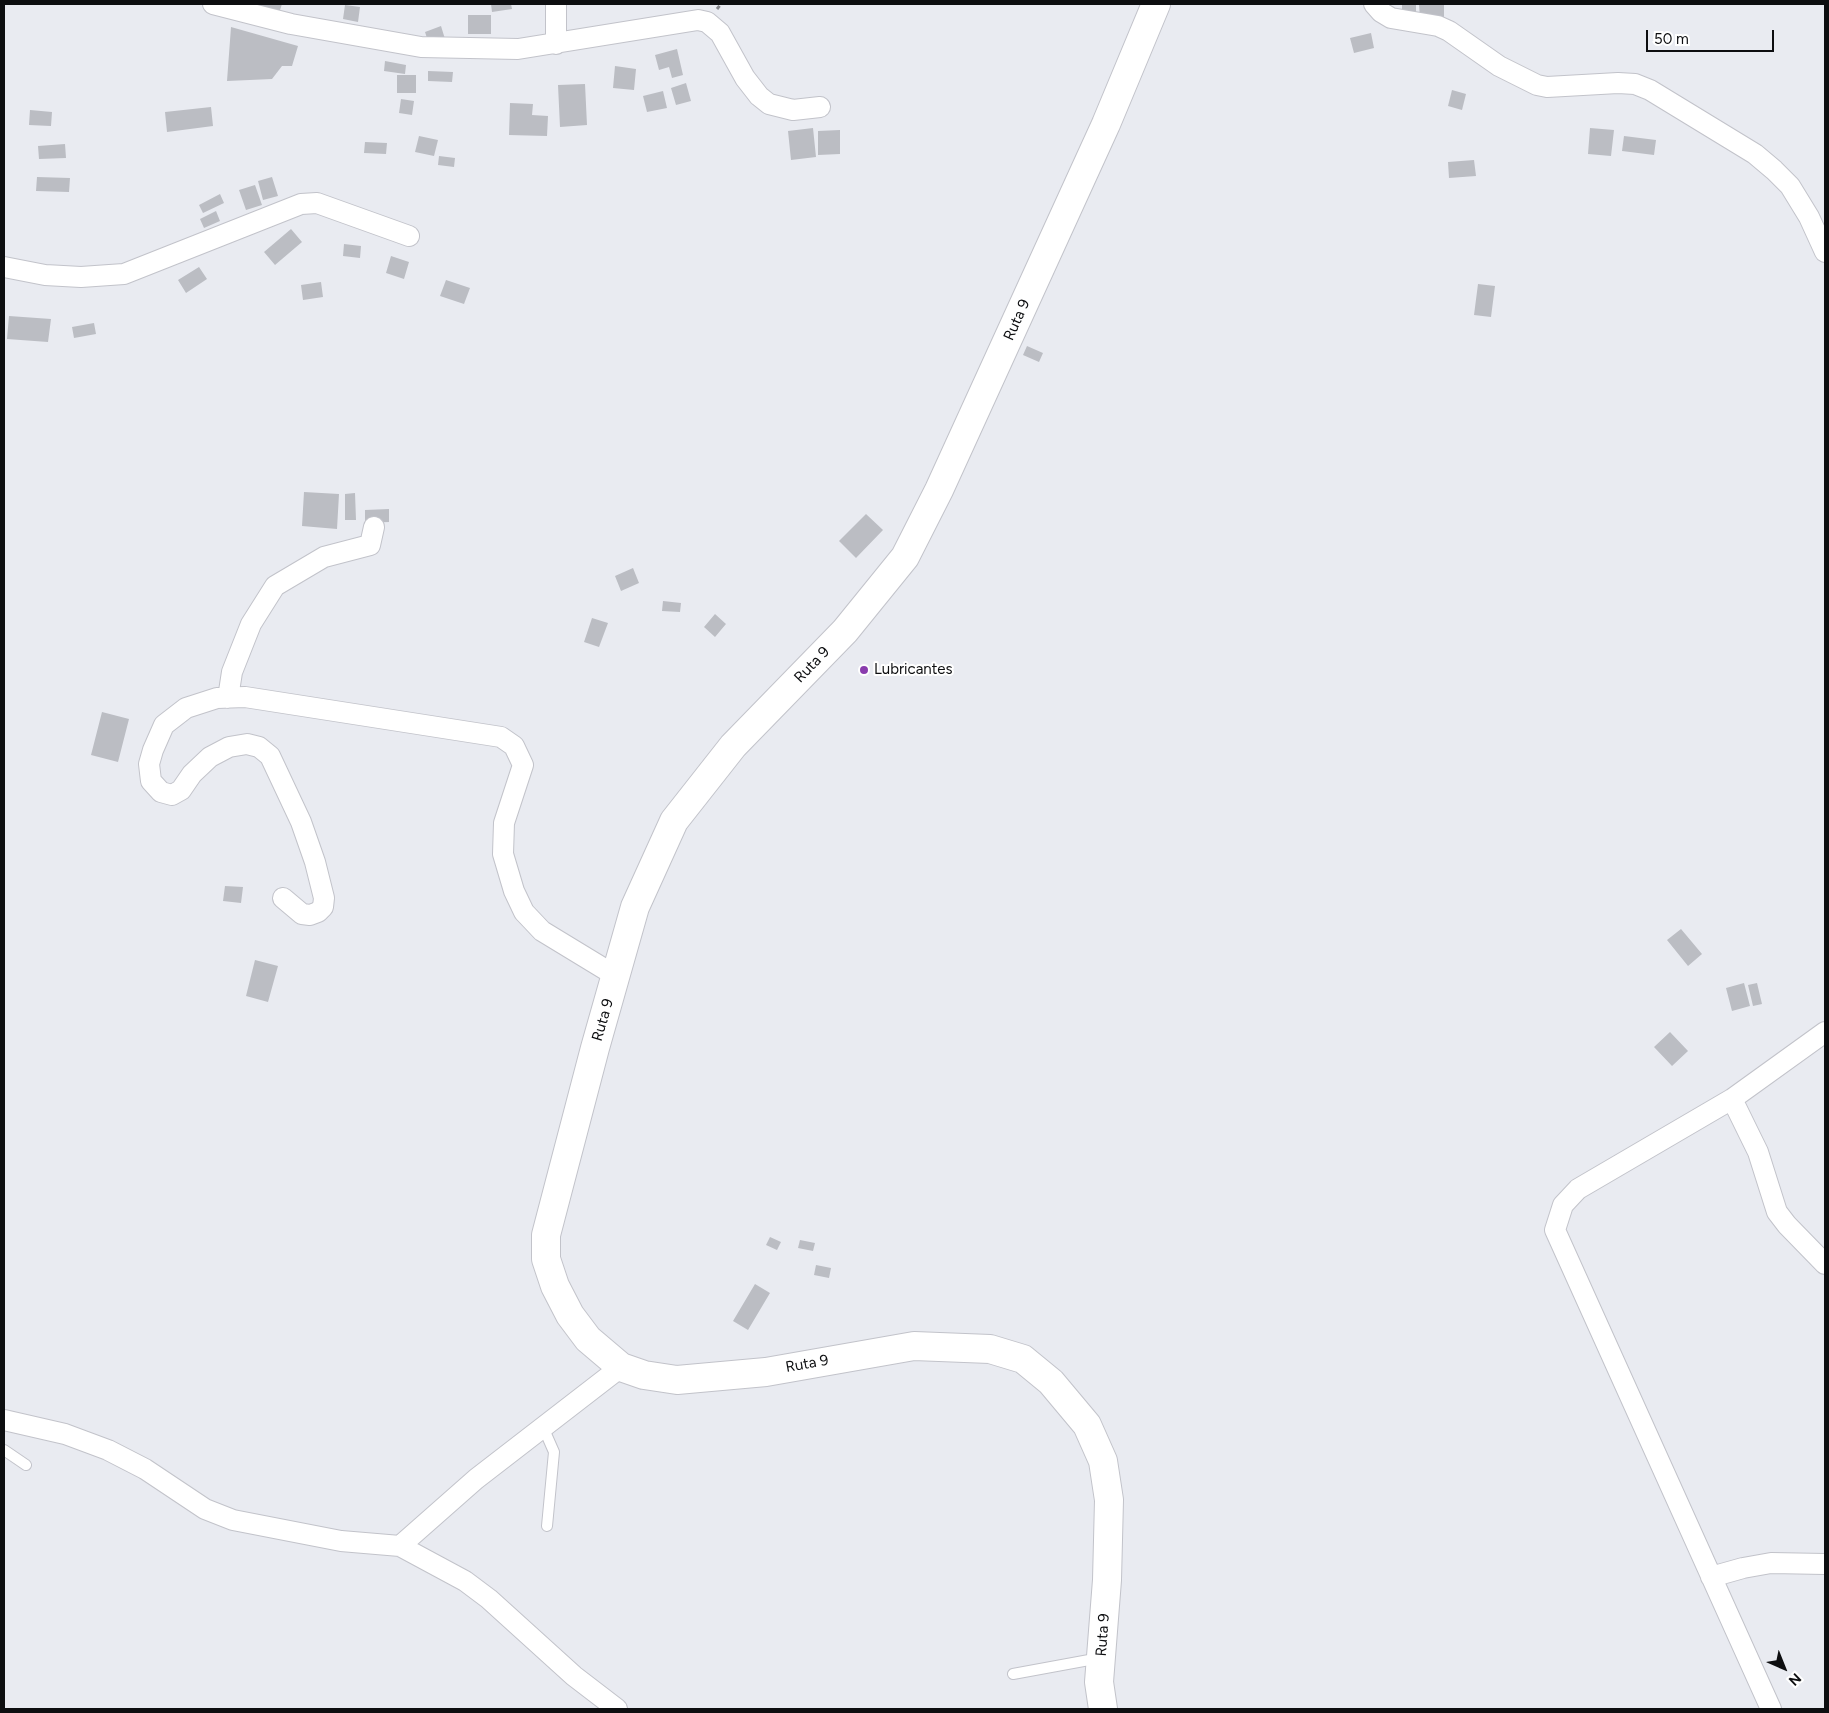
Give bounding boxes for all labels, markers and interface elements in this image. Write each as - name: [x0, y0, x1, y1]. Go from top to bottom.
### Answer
- scale bar: [1649, 20, 1776, 52]
- text: 50 m: [1654, 30, 1689, 48]
- street label: Ruta 9: [1000, 297, 1034, 343]
- street label: Ruta 9: [791, 643, 833, 687]
- place label: Lubricantes: [874, 661, 952, 679]
- marker: Lubricantes: [858, 664, 870, 676]
- street label: Ruta 9: [588, 997, 618, 1043]
- street label: Ruta 9: [784, 1351, 830, 1377]
- street label: Ruta 9: [1093, 1613, 1113, 1657]
- north arrow: [1759, 1643, 1809, 1693]
- text: N: [1785, 1669, 1805, 1689]

